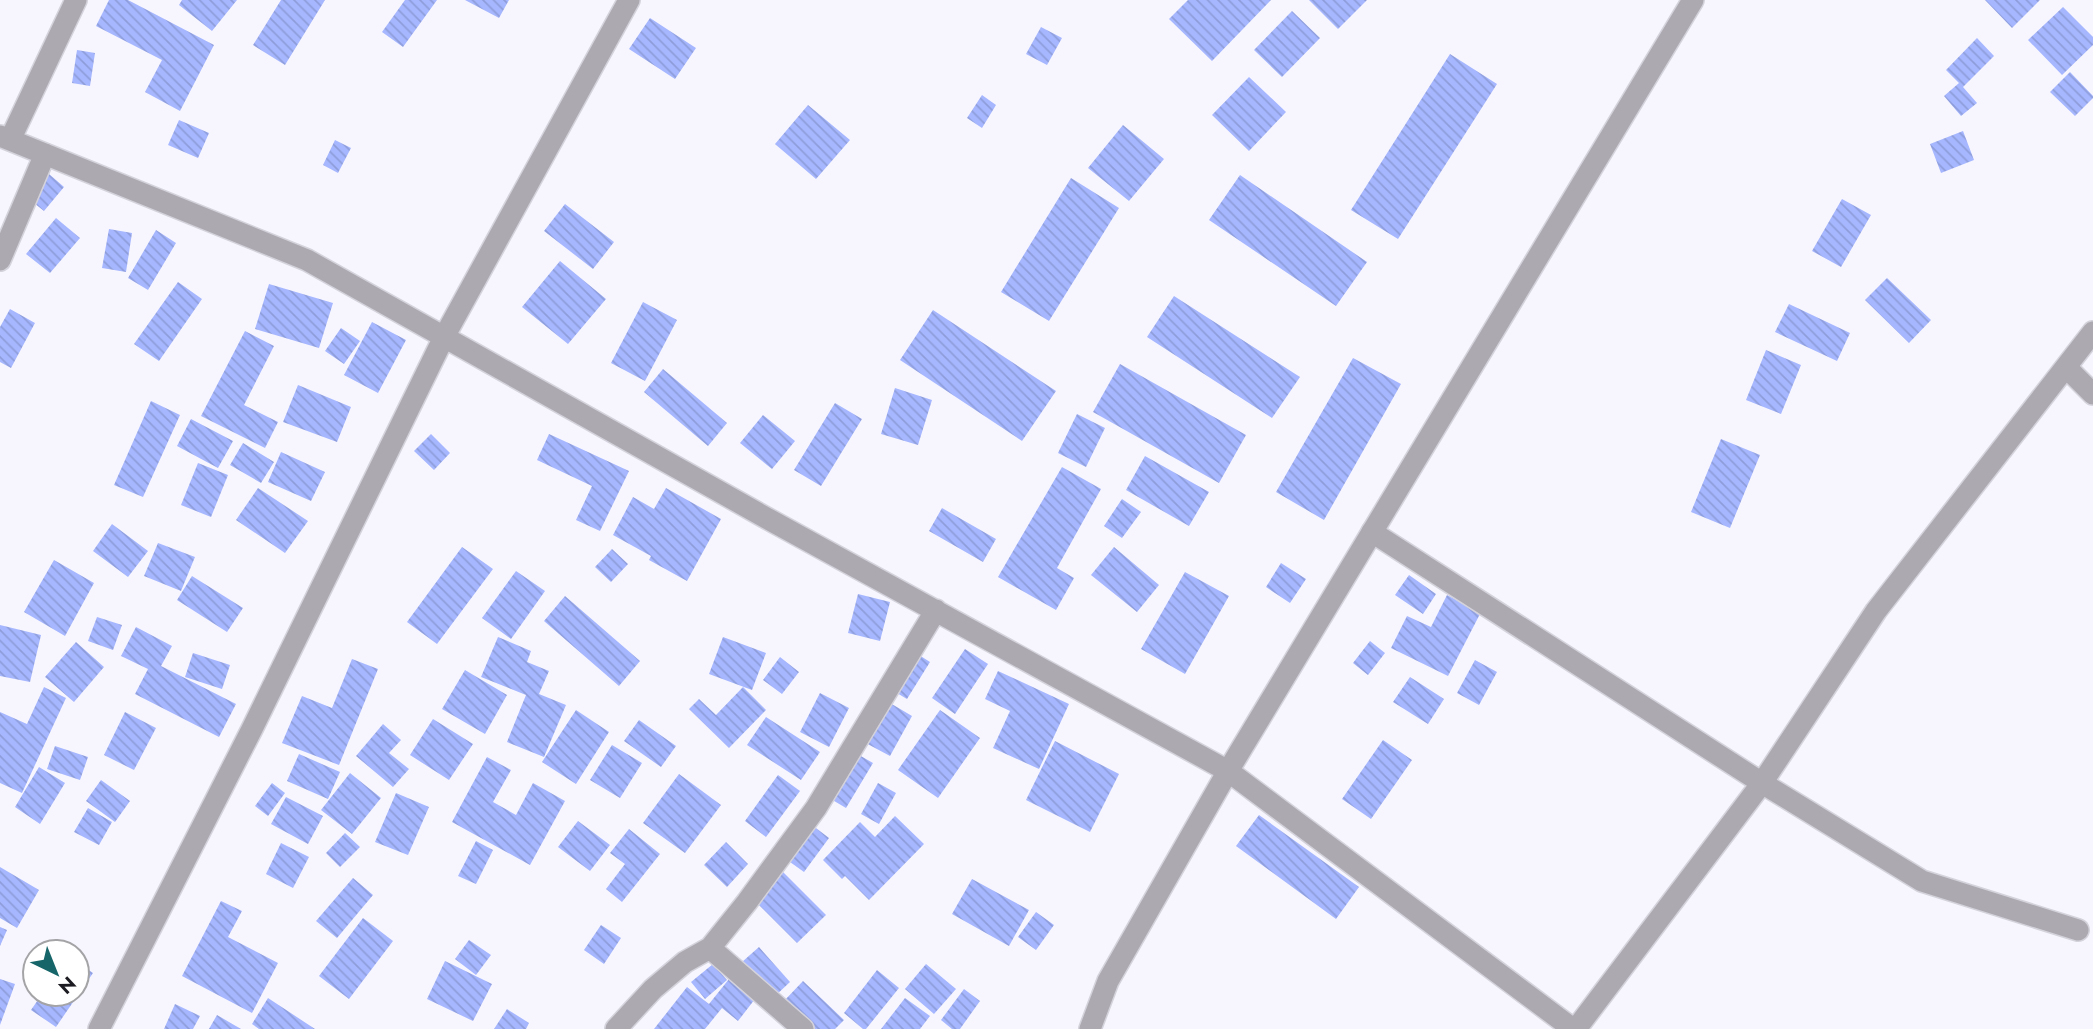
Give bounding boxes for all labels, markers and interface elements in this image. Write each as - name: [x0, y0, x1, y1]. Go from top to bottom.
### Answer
- north arrow: [21, 938, 91, 1008]
- text: N: [53, 970, 82, 1000]

